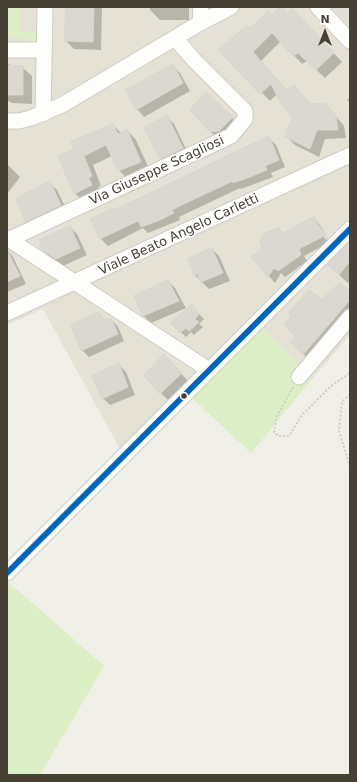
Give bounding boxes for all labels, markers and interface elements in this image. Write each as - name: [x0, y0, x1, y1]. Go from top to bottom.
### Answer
- north arrow: [305, 12, 345, 52]
- text: N: [320, 13, 330, 26]
- street label: Via Giuseppe Scagliosi: [87, 133, 227, 209]
- street label: Viale Beato Angelo Carletti: [96, 191, 262, 279]
- unlabelled marker: [179, 391, 189, 401]

